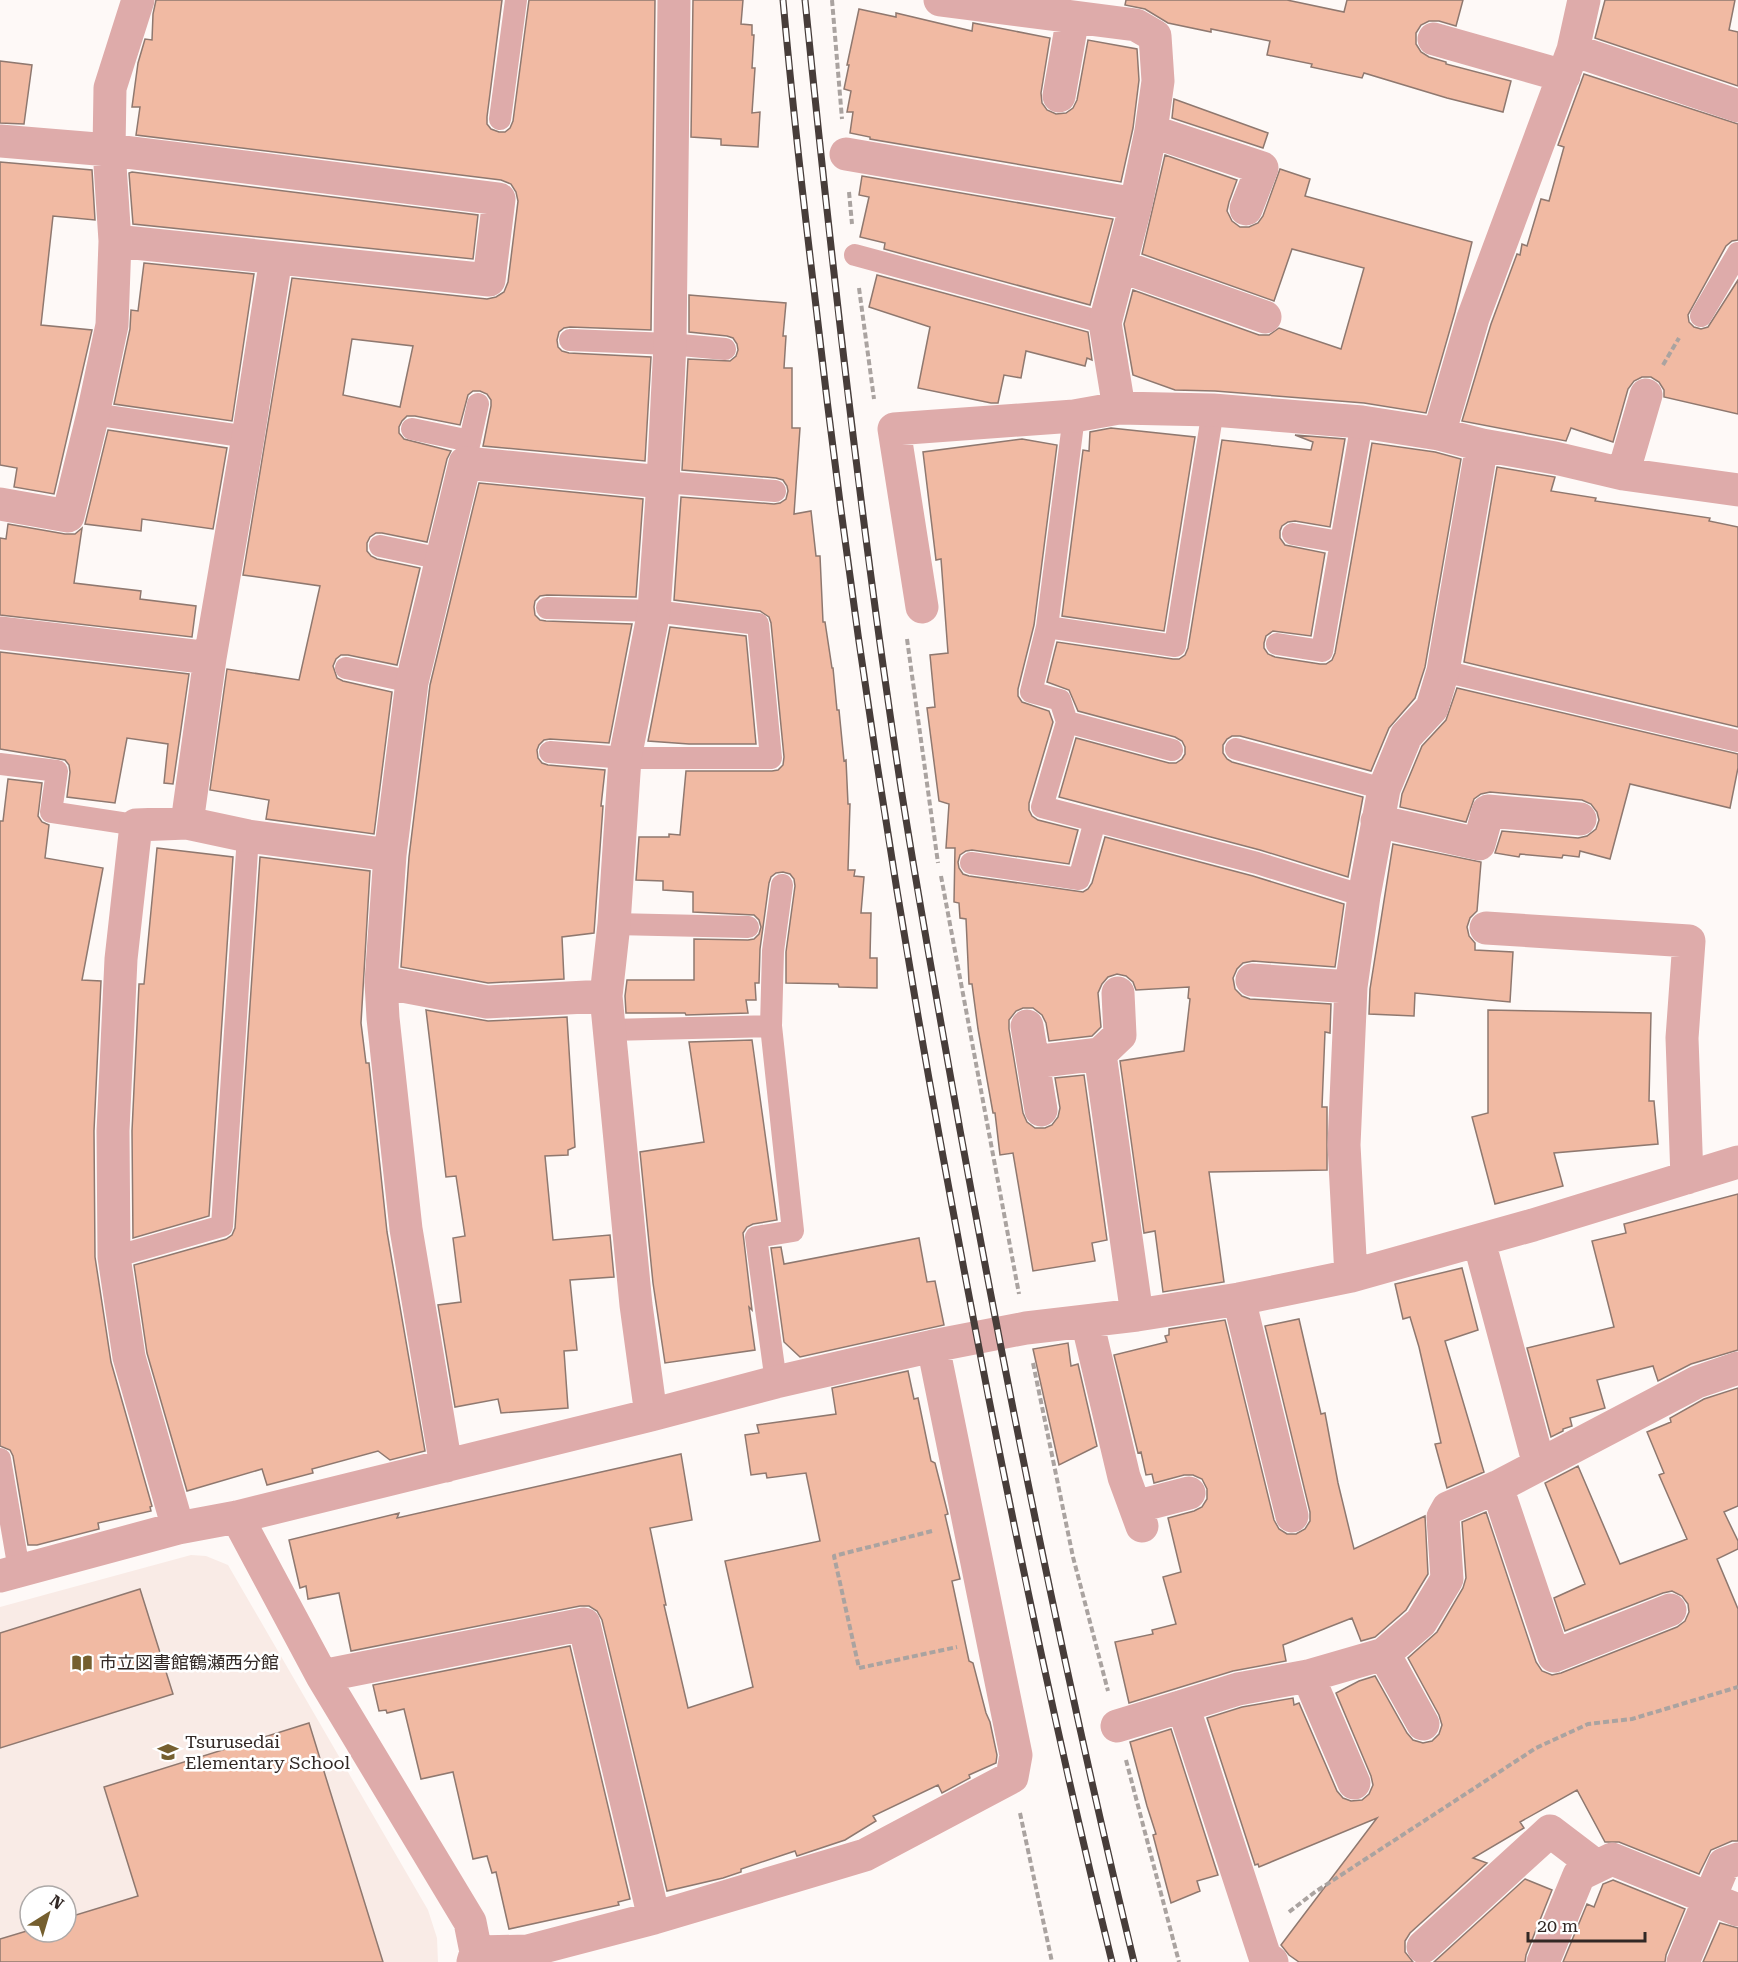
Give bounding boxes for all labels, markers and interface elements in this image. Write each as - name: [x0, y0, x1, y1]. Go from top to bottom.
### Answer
- library icon: 市立図書館鶴瀬西分館: [70, 1651, 94, 1675]
- place label: 市立図書館鶴瀬西分館: [99, 1652, 279, 1673]
- place label: Tsurusedai Elementary School: [185, 1731, 350, 1773]
- school or university icon: Tsurusedai Elementary School: [156, 1740, 180, 1764]
- north arrow: [18, 1884, 78, 1944]
- text: N: [46, 1891, 67, 1914]
- scale bar: [1528, 1905, 1645, 1943]
- text: 20 m: [1537, 1915, 1578, 1936]

